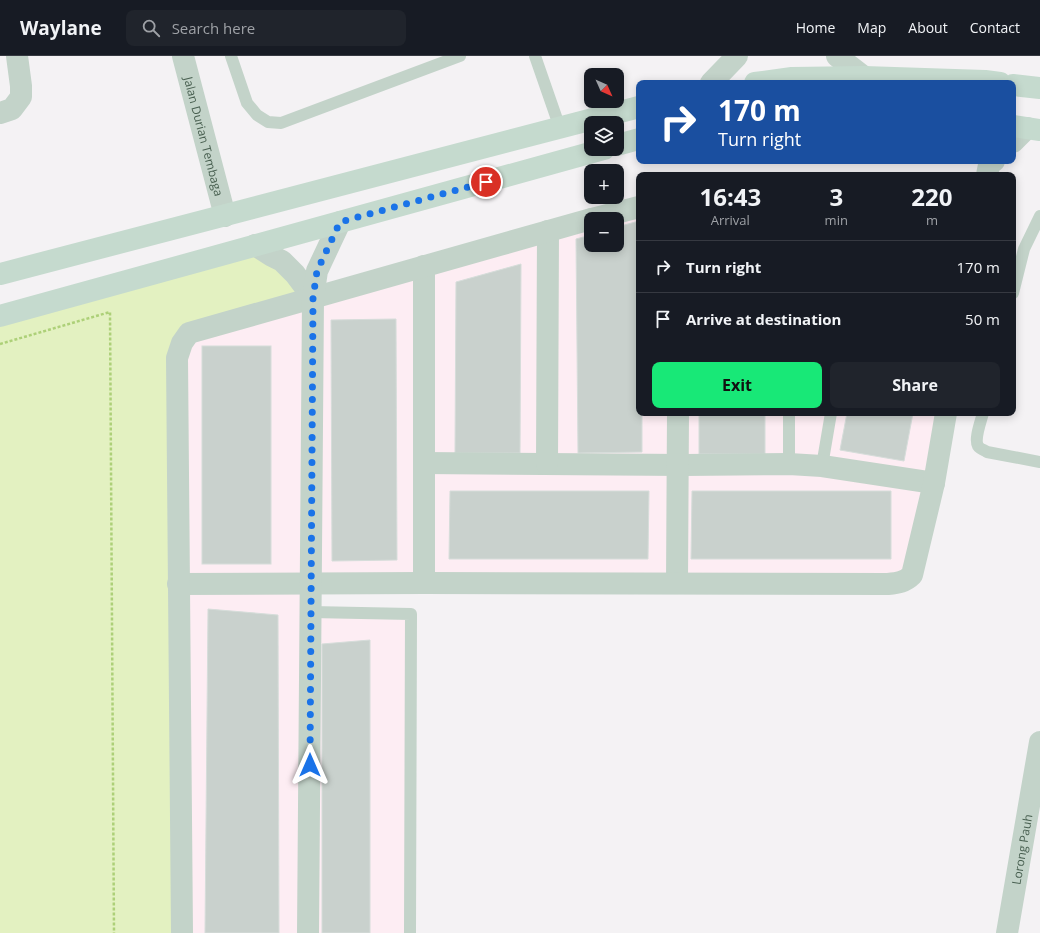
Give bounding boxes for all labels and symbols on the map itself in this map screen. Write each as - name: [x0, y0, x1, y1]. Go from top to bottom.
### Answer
- north arrow: [584, 68, 624, 108]
- street label: Jalan Durian Tembaga: [180, 74, 228, 198]
- pin: [469, 165, 503, 199]
- position arrow: [289, 744, 331, 786]
- street label: Lorong Pauh: [1007, 813, 1036, 886]

